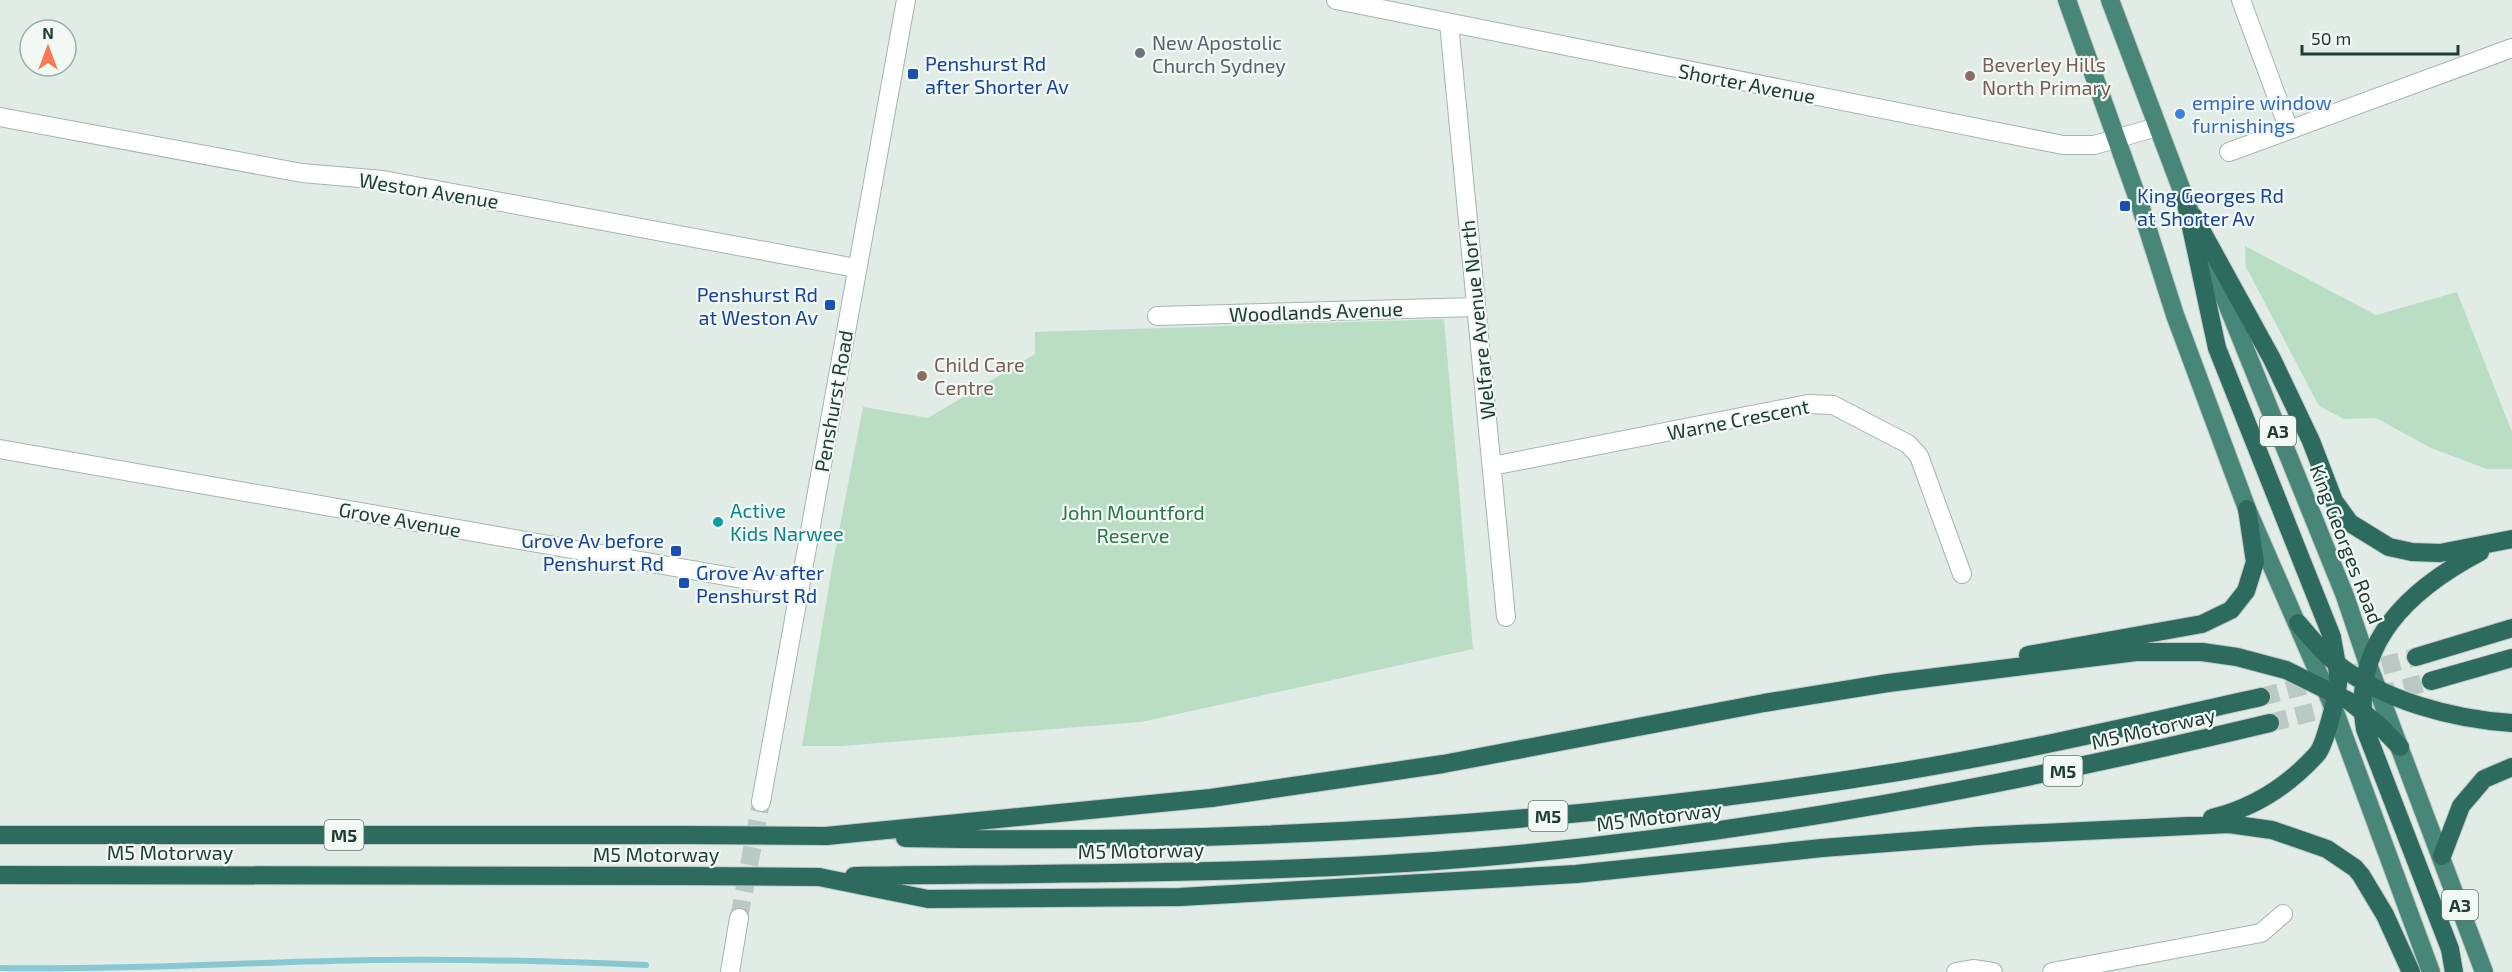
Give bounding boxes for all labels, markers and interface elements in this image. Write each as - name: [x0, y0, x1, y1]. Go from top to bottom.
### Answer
- north arrow: [18, 18, 78, 78]
- scale bar: [2302, 18, 2458, 56]
- text: N: [42, 23, 54, 42]
- text: 50 m: [2311, 27, 2351, 49]
- place label: New Apostolic Church Sydney: [1152, 30, 1286, 77]
- marker: New Apostolic Church Sydney: [1133, 46, 1147, 60]
- place label: Penshurst Rd after Shorter Av: [925, 51, 1069, 98]
- place label: Beverley Hills North Primary: [1982, 52, 2111, 99]
- street label: Shorter Avenue: [1676, 58, 1818, 108]
- marker: Penshurst Rd after Shorter Av: [906, 67, 920, 81]
- marker: Beverley Hills North Primary: [1963, 69, 1977, 83]
- place label: empire window furnishings: [2192, 90, 2332, 137]
- marker: empire window furnishings: [2173, 107, 2187, 121]
- street label: Weston Avenue: [357, 167, 501, 213]
- place label: King Georges Rd at Shorter Av: [2137, 183, 2284, 230]
- marker: King Georges Rd at Shorter Av: [2118, 199, 2132, 213]
- street label: Welfare Avenue North: [1455, 219, 1499, 421]
- place label: Penshurst Rd at Weston Av: [697, 282, 818, 329]
- street label: Woodlands Avenue: [1229, 296, 1403, 326]
- marker: Penshurst Rd at Weston Av: [823, 298, 837, 312]
- street label: Penshurst Road: [809, 328, 857, 474]
- place label: Child Care Centre: [934, 352, 1025, 399]
- marker: Child Care Centre: [915, 369, 929, 383]
- street label: Warne Crescent: [1665, 393, 1811, 445]
- road number: A3: [2260, 416, 2296, 446]
- street label: King Georges Road: [2305, 461, 2389, 627]
- street label: Grove Avenue: [337, 496, 463, 542]
- place label: Active Kids Narwee: [730, 498, 844, 545]
- park label: John Mountford Reserve: [1061, 500, 1205, 547]
- marker: Active Kids Narwee: [711, 515, 725, 529]
- place label: Grove Av before Penshurst Rd: [521, 528, 664, 575]
- marker: Grove Av before Penshurst Rd: [669, 544, 683, 558]
- place label: Grove Av after Penshurst Rd: [696, 560, 824, 607]
- marker: Grove Av after Penshurst Rd: [677, 576, 691, 590]
- street label: M5 Motorway: [2089, 702, 2218, 754]
- road number: M5: [2044, 756, 2082, 786]
- street label: M5 Motorway: [1595, 796, 1724, 836]
- road number: M5: [1528, 801, 1568, 831]
- road number: M5: [324, 820, 364, 850]
- street label: M5 Motorway: [1078, 837, 1205, 863]
- street label: M5 Motorway: [107, 840, 234, 864]
- street label: M5 Motorway: [593, 842, 720, 866]
- road number: A3: [2442, 890, 2478, 920]

